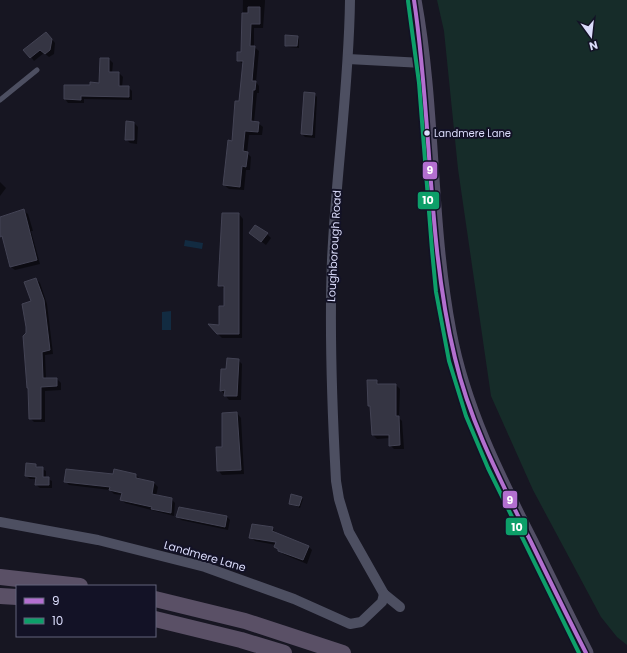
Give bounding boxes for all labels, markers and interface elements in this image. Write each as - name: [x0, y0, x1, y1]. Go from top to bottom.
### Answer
- north arrow: [571, 16, 611, 56]
- text: N: [588, 37, 600, 54]
- place label: Landmere Lane: [434, 126, 511, 141]
- marker: Landmere Lane: [422, 128, 432, 138]
- line badge: 9: [422, 161, 438, 180]
- text: 9: [427, 162, 434, 178]
- street label: Loughborough Road: [323, 190, 345, 302]
- line badge: 10: [417, 191, 440, 210]
- text: 10: [422, 192, 434, 208]
- line badge: 9: [502, 490, 518, 509]
- text: 9: [507, 492, 514, 508]
- line badge: 10: [505, 517, 528, 536]
- text: 10: [511, 519, 523, 535]
- street label: Landmere Lane: [162, 537, 248, 575]
- legend: [16, 585, 156, 637]
- text: 9: [52, 592, 60, 609]
- text: 10: [52, 612, 63, 629]

